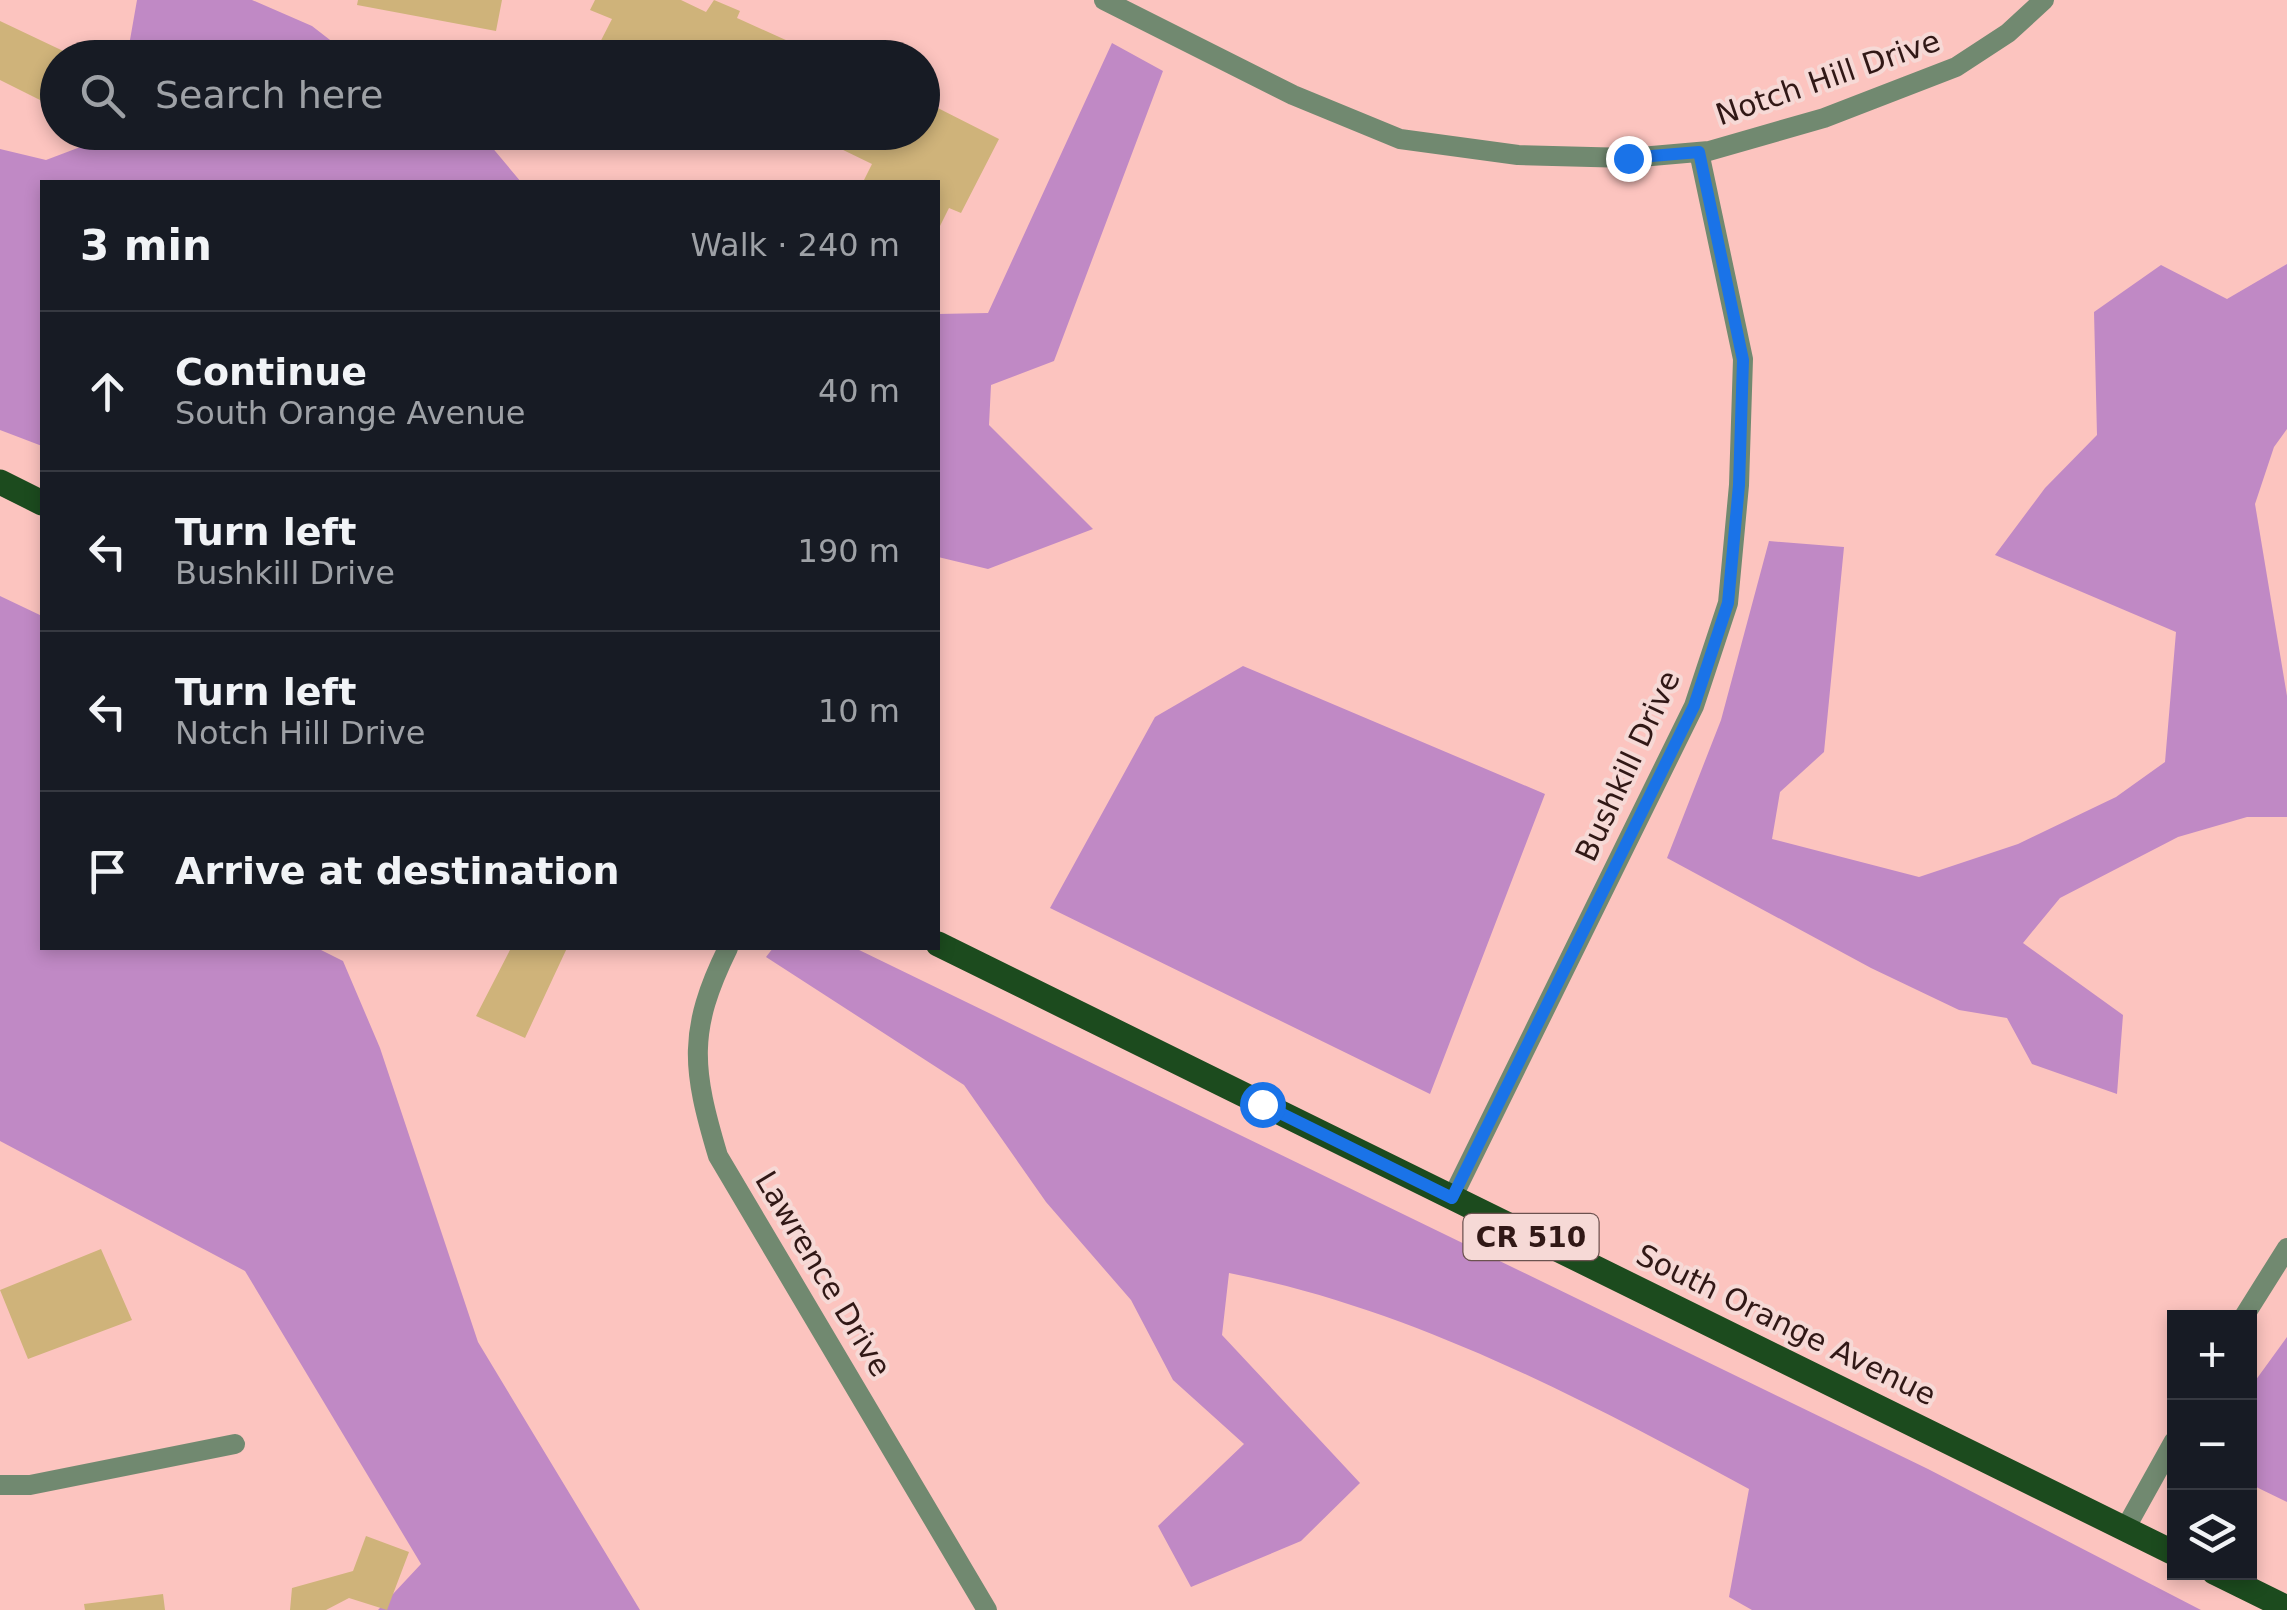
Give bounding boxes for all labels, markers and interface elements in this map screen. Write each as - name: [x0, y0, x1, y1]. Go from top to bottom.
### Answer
- street label: Notch Hill Drive: [1711, 23, 1944, 132]
- search box: [40, 40, 940, 150]
- icon: search: [75, 68, 130, 123]
- text: Search here: [155, 73, 383, 117]
- route end: [1606, 136, 1652, 182]
- text: 3 min: [80, 221, 212, 270]
- text: Walk · 240 m: [690, 226, 900, 264]
- text: Continue: [175, 350, 367, 394]
- icon: ahead: [80, 364, 135, 419]
- text: 40 m: [818, 372, 900, 410]
- text: South Orange Avenue: [175, 394, 525, 432]
- text: Turn left: [175, 510, 356, 554]
- icon: left: [80, 524, 135, 579]
- text: 190 m: [798, 532, 900, 570]
- text: Bushkill Drive: [175, 554, 395, 592]
- street label: Bushkill Drive: [1568, 665, 1687, 867]
- text: Turn left: [175, 670, 356, 714]
- icon: left: [80, 684, 135, 739]
- text: 10 m: [818, 692, 900, 730]
- text: Notch Hill Drive: [175, 714, 425, 752]
- icon: arrive: [80, 844, 135, 899]
- text: Arrive at destination: [175, 849, 620, 893]
- route start: [1240, 1082, 1286, 1128]
- street label: Lawrence Drive: [748, 1165, 898, 1383]
- road number: CR 510: [1464, 1214, 1598, 1260]
- street label: South Orange Avenue: [1631, 1237, 1942, 1412]
- map controls: [2167, 1310, 2257, 1580]
- button: +: [2167, 1310, 2257, 1400]
- button: −: [2167, 1400, 2257, 1490]
- button: layers: [2167, 1490, 2257, 1580]

